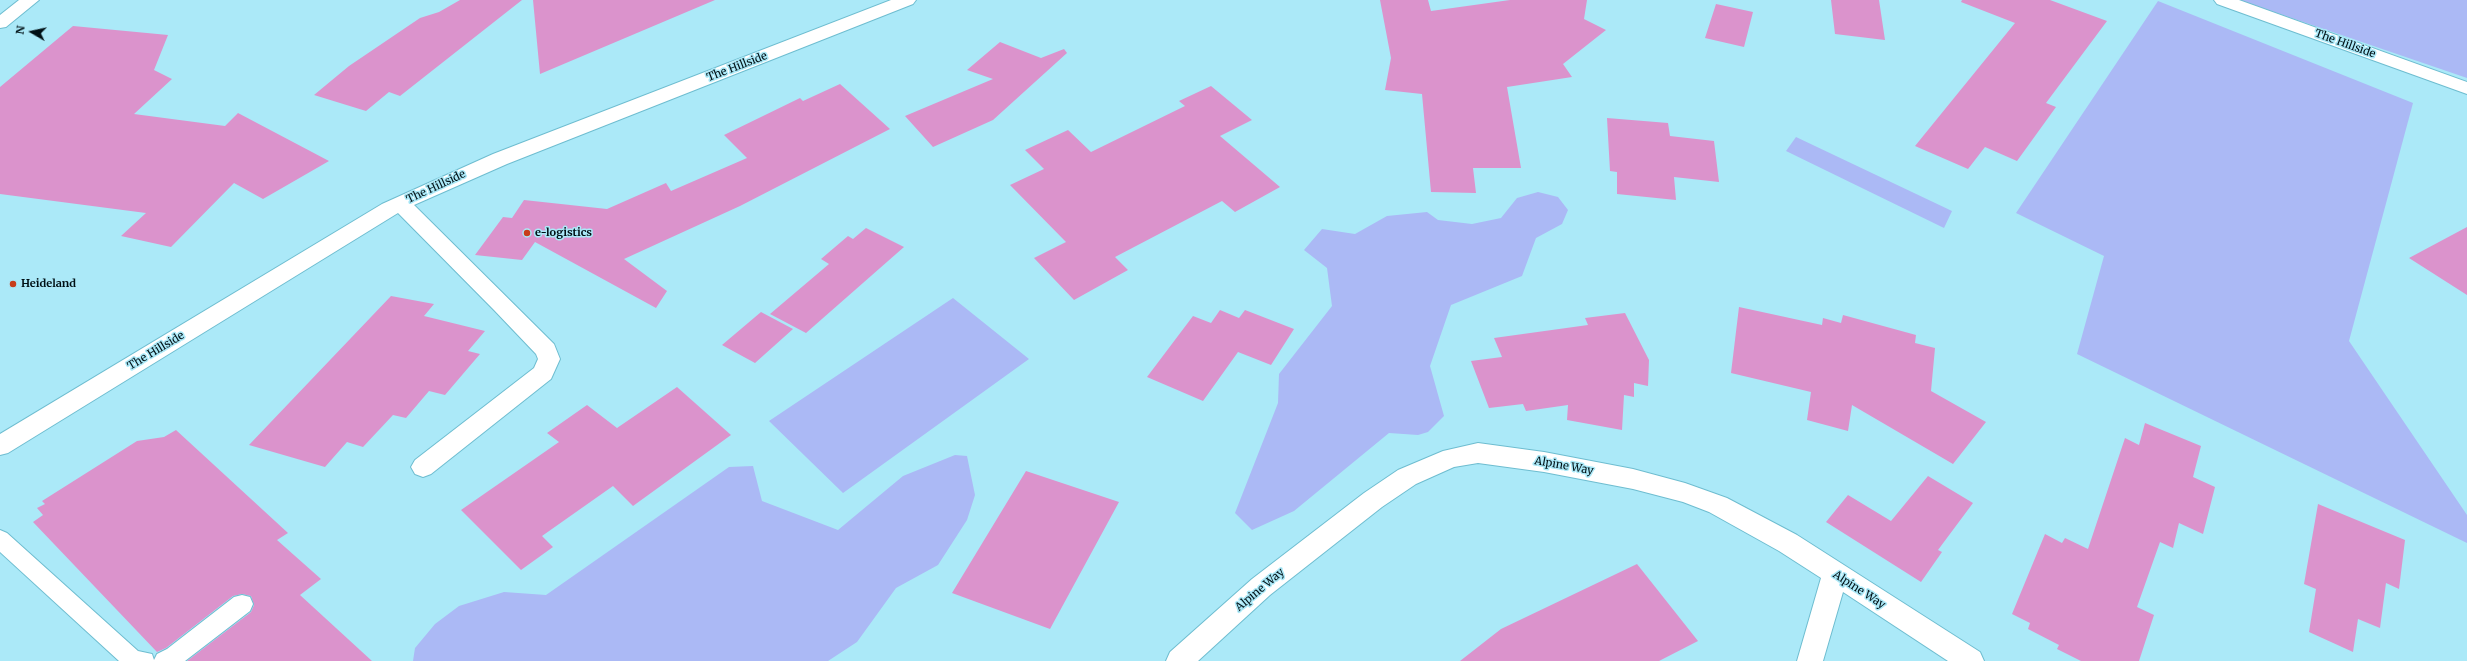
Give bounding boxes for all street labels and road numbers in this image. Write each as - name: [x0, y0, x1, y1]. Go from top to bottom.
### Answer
- street label: The Hillside: [2313, 27, 2377, 61]
- street label: The Hillside: [705, 49, 769, 85]
- street label: The Hillside: [404, 168, 468, 206]
- street label: The Hillside: [125, 329, 187, 373]
- street label: Alpine Way: [1533, 454, 1595, 478]
- street label: Alpine Way: [1233, 566, 1287, 614]
- street label: Alpine Way: [1830, 568, 1888, 612]

